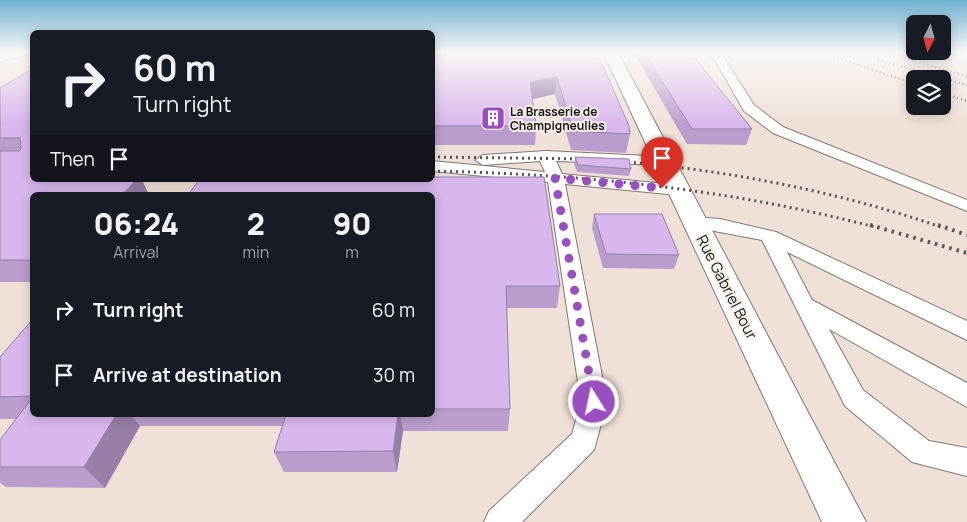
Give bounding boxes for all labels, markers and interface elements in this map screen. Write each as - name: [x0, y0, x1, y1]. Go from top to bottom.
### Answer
- north arrow: [906, 15, 951, 60]
- map controls: [906, 15, 951, 115]
- text: 60 m: [133, 44, 216, 92]
- icon: right: [50, 50, 115, 115]
- button: layers: [906, 70, 951, 115]
- text: Turn right: [133, 89, 231, 119]
- place label: La Brasserie de Champigneulles: [510, 103, 605, 134]
- building icon: La Brasserie de Champigneulles: [480, 105, 506, 131]
- pin: [641, 137, 683, 188]
- icon: arrive: [648, 144, 676, 172]
- icon: arrive: [105, 145, 133, 173]
- text: Then: [50, 146, 95, 172]
- text: 06:24: [93, 203, 179, 244]
- text: 2: [247, 203, 265, 244]
- text: 90: [333, 203, 372, 244]
- street label: Rue Gabriel Bour: [692, 231, 763, 343]
- text: Arrival: [113, 241, 159, 263]
- text: min: [242, 241, 269, 263]
- text: m: [345, 241, 359, 263]
- icon: right: [50, 296, 78, 324]
- text: Turn right: [93, 297, 183, 323]
- text: 60 m: [372, 297, 415, 323]
- icon: arrive: [50, 361, 78, 389]
- text: Arrive at destination: [93, 362, 282, 388]
- text: 30 m: [373, 362, 415, 388]
- position arrow: [567, 375, 619, 427]

